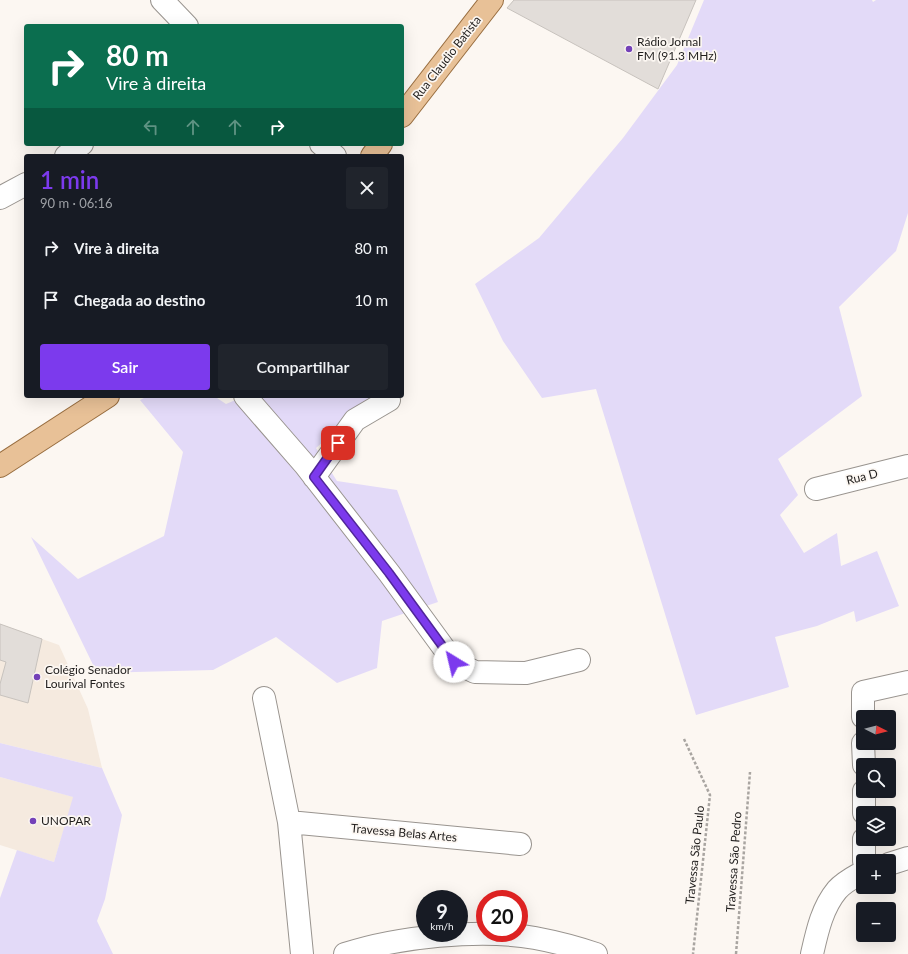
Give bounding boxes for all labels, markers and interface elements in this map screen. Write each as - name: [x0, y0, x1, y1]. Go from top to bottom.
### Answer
- street label: Rua Claudio Batista: [409, 13, 484, 103]
- place label: Rádio Jornal FM (91.3 MHz): [637, 34, 717, 63]
- text: 80 m: [106, 38, 169, 72]
- icon: right: [40, 40, 92, 92]
- marker: Rádio Jornal FM (91.3 MHz): [624, 44, 634, 54]
- text: Vire à direita: [106, 72, 206, 94]
- icon: left: [140, 116, 162, 138]
- icon: ahead: [182, 116, 204, 138]
- icon: ahead: [224, 116, 246, 138]
- icon: right: [266, 116, 288, 138]
- text: 1 min: [40, 165, 99, 194]
- button: close: [346, 167, 388, 209]
- text: 90 m · 06:16: [40, 195, 113, 211]
- icon: right: [40, 237, 62, 259]
- text: Vire à direita: [74, 239, 159, 257]
- text: 80 m: [354, 239, 388, 257]
- icon: arrive: [40, 289, 62, 311]
- text: Chegada ao destino: [74, 291, 205, 309]
- text: 10 m: [354, 291, 388, 309]
- button: Sair: [40, 344, 210, 390]
- button: Compartilhar: [218, 344, 388, 390]
- pin: [321, 426, 355, 460]
- icon: arrive: [327, 432, 349, 454]
- street label: Rua D: [844, 465, 879, 488]
- position arrow: [433, 641, 475, 683]
- place label: Colégio Senador Lourival Fontes: [45, 662, 132, 691]
- marker: Colégio Senador Lourival Fontes: [32, 672, 42, 682]
- north arrow: [856, 710, 896, 750]
- map controls: [856, 710, 896, 942]
- button: search: [856, 758, 896, 798]
- street label: Travessa São Paulo: [682, 805, 707, 905]
- button: layers: [856, 806, 896, 846]
- street label: Travessa São Pedro: [723, 811, 745, 913]
- place label: UNOPAR: [41, 813, 91, 828]
- marker: UNOPAR: [28, 816, 38, 826]
- street label: Travessa Belas Artes: [350, 820, 458, 845]
- button: +: [856, 854, 896, 894]
- speed limit sign: 20: [476, 890, 528, 942]
- text: 9: [436, 899, 448, 923]
- button: −: [856, 902, 896, 942]
- text: km/h: [430, 920, 454, 932]

